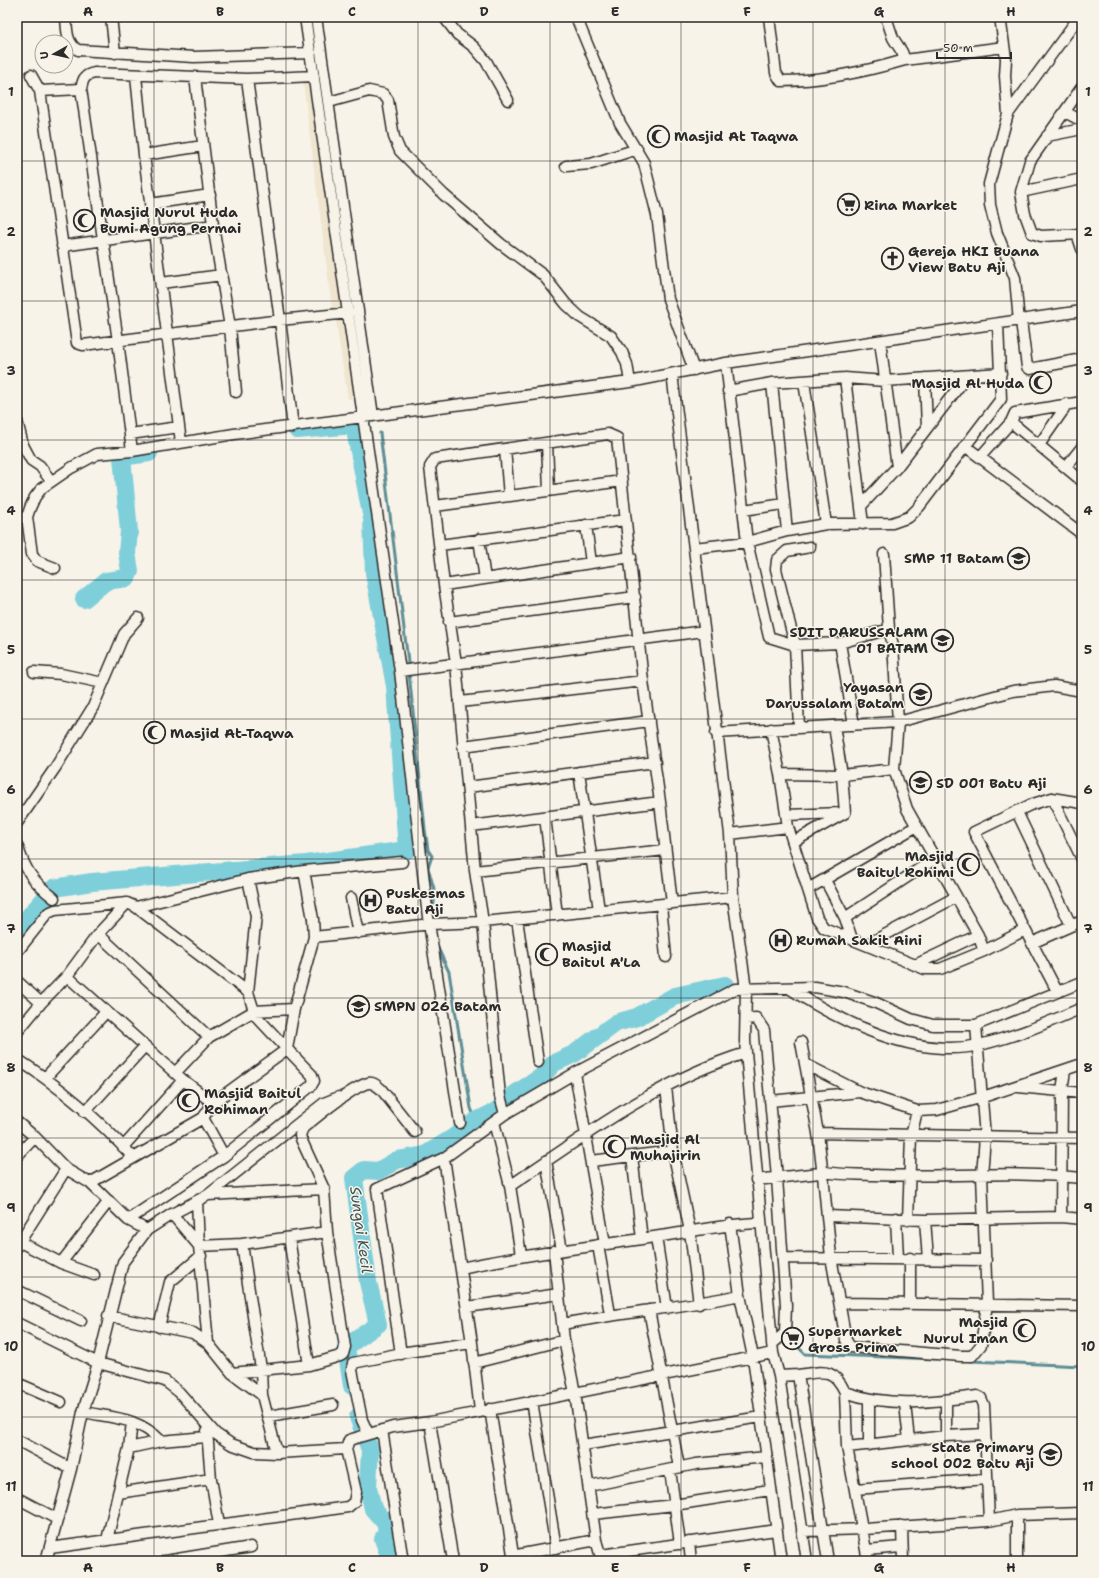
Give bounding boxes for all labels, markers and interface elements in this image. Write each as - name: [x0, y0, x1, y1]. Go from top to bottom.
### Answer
- text: A: [83, 3, 93, 20]
- text: B: [216, 3, 224, 20]
- text: C: [348, 3, 356, 20]
- text: D: [479, 3, 489, 20]
- text: E: [611, 3, 620, 20]
- text: F: [743, 3, 751, 20]
- text: G: [874, 3, 885, 20]
- text: H: [1006, 3, 1016, 20]
- north arrow: [34, 34, 74, 74]
- scale bar: [937, 34, 1011, 60]
- text: 50 m: [943, 40, 973, 56]
- text: U: [37, 51, 53, 60]
- text: 1: [8, 83, 14, 100]
- text: 1: [1085, 83, 1091, 100]
- mosque icon: Masjid At Taqwa: [645, 123, 671, 149]
- place label: Masjid At Taqwa: [674, 127, 799, 145]
- supermarket icon: Rina Market: [835, 192, 861, 218]
- place label: Rina Market: [864, 196, 957, 214]
- place label: Masjid Nurul Huda Bumi Agung Permai: [100, 203, 241, 237]
- mosque icon: Masjid Nurul Huda Bumi Agung Permai: [72, 207, 98, 233]
- text: 2: [6, 223, 16, 240]
- text: 2: [1083, 223, 1093, 240]
- place label: Gereja HKI Buana View Batu Aji: [908, 242, 1040, 276]
- church icon: Gereja HKI Buana View Batu Aji: [879, 246, 905, 272]
- text: 3: [6, 362, 16, 379]
- text: 3: [1083, 362, 1093, 379]
- mosque icon: Masjid Al Huda: [1027, 370, 1053, 396]
- place label: Masjid Al Huda: [911, 374, 1024, 392]
- text: 4: [6, 502, 16, 519]
- text: 4: [1083, 502, 1093, 519]
- school or university icon: SMP 11 Batam: [1006, 545, 1032, 571]
- place label: SMP 11 Batam: [904, 549, 1004, 567]
- place label: SDIT DARUSSALAM 01 BATAM: [789, 623, 929, 657]
- school or university icon: SDIT DARUSSALAM 01 BATAM: [930, 627, 956, 653]
- text: 5: [7, 641, 15, 658]
- text: 5: [1084, 641, 1092, 658]
- place label: Yayasan Darussalam Batam: [766, 678, 904, 712]
- school or university icon: Yayasan Darussalam Batam: [907, 682, 933, 708]
- mosque icon: Masjid At-Taqwa: [141, 720, 167, 746]
- place label: Masjid At-Taqwa: [170, 724, 294, 742]
- school or university icon: SD 001 Batu Aji: [908, 770, 934, 796]
- place label: SD 001 Batu Aji: [936, 774, 1047, 792]
- text: 6: [6, 781, 16, 798]
- text: 6: [1083, 781, 1093, 798]
- place label: Masjid Baitul Rohimi: [857, 847, 954, 881]
- mosque icon: Masjid Baitul Rohimi: [956, 851, 982, 877]
- place label: Puskesmas Batu Aji: [386, 884, 465, 918]
- hospital icon: Puskesmas Batu Aji: [358, 888, 384, 914]
- text: 7: [6, 920, 16, 937]
- text: 7: [1083, 920, 1093, 937]
- hospital icon: Rumah Sakit Aini: [767, 927, 793, 953]
- place label: Rumah Sakit Aini: [796, 931, 922, 949]
- place label: Masjid Baitul A'La: [562, 937, 641, 971]
- mosque icon: Masjid Baitul A'La: [534, 941, 560, 967]
- school or university icon: SMPN 026 Batam: [345, 993, 371, 1019]
- place label: SMPN 026 Batam: [374, 997, 502, 1015]
- text: 8: [6, 1059, 16, 1076]
- text: 8: [1083, 1059, 1093, 1076]
- place label: Masjid Baitul Rohiman: [204, 1084, 301, 1118]
- mosque icon: Masjid Baitul Rohiman: [175, 1088, 201, 1114]
- place label: Masjid Al Muhajirin: [630, 1130, 701, 1164]
- mosque icon: Masjid Al Muhajirin: [602, 1134, 628, 1160]
- water label: Sungai Kecil: [345, 1185, 377, 1275]
- text: 9: [6, 1199, 16, 1216]
- text: 9: [1083, 1199, 1093, 1216]
- place label: Masjid Nurul Iman: [923, 1313, 1008, 1347]
- mosque icon: Masjid Nurul Iman: [1011, 1317, 1037, 1343]
- place label: Supermarket Gross Prima: [808, 1322, 902, 1356]
- supermarket icon: Supermarket Gross Prima: [779, 1326, 805, 1352]
- text: 10: [4, 1338, 18, 1355]
- text: 10: [1081, 1338, 1095, 1355]
- place label: State Primary school 002 Batu Aji: [891, 1438, 1034, 1472]
- school or university icon: State Primary school 002 Batu Aji: [1037, 1442, 1063, 1468]
- text: 11: [5, 1478, 17, 1495]
- text: 11: [1082, 1478, 1094, 1495]
- text: A: [83, 1559, 93, 1576]
- text: B: [216, 1559, 224, 1576]
- text: C: [348, 1559, 356, 1576]
- text: D: [479, 1559, 489, 1576]
- text: E: [611, 1559, 620, 1576]
- text: F: [743, 1559, 751, 1576]
- text: G: [874, 1559, 885, 1576]
- text: H: [1006, 1559, 1016, 1576]

